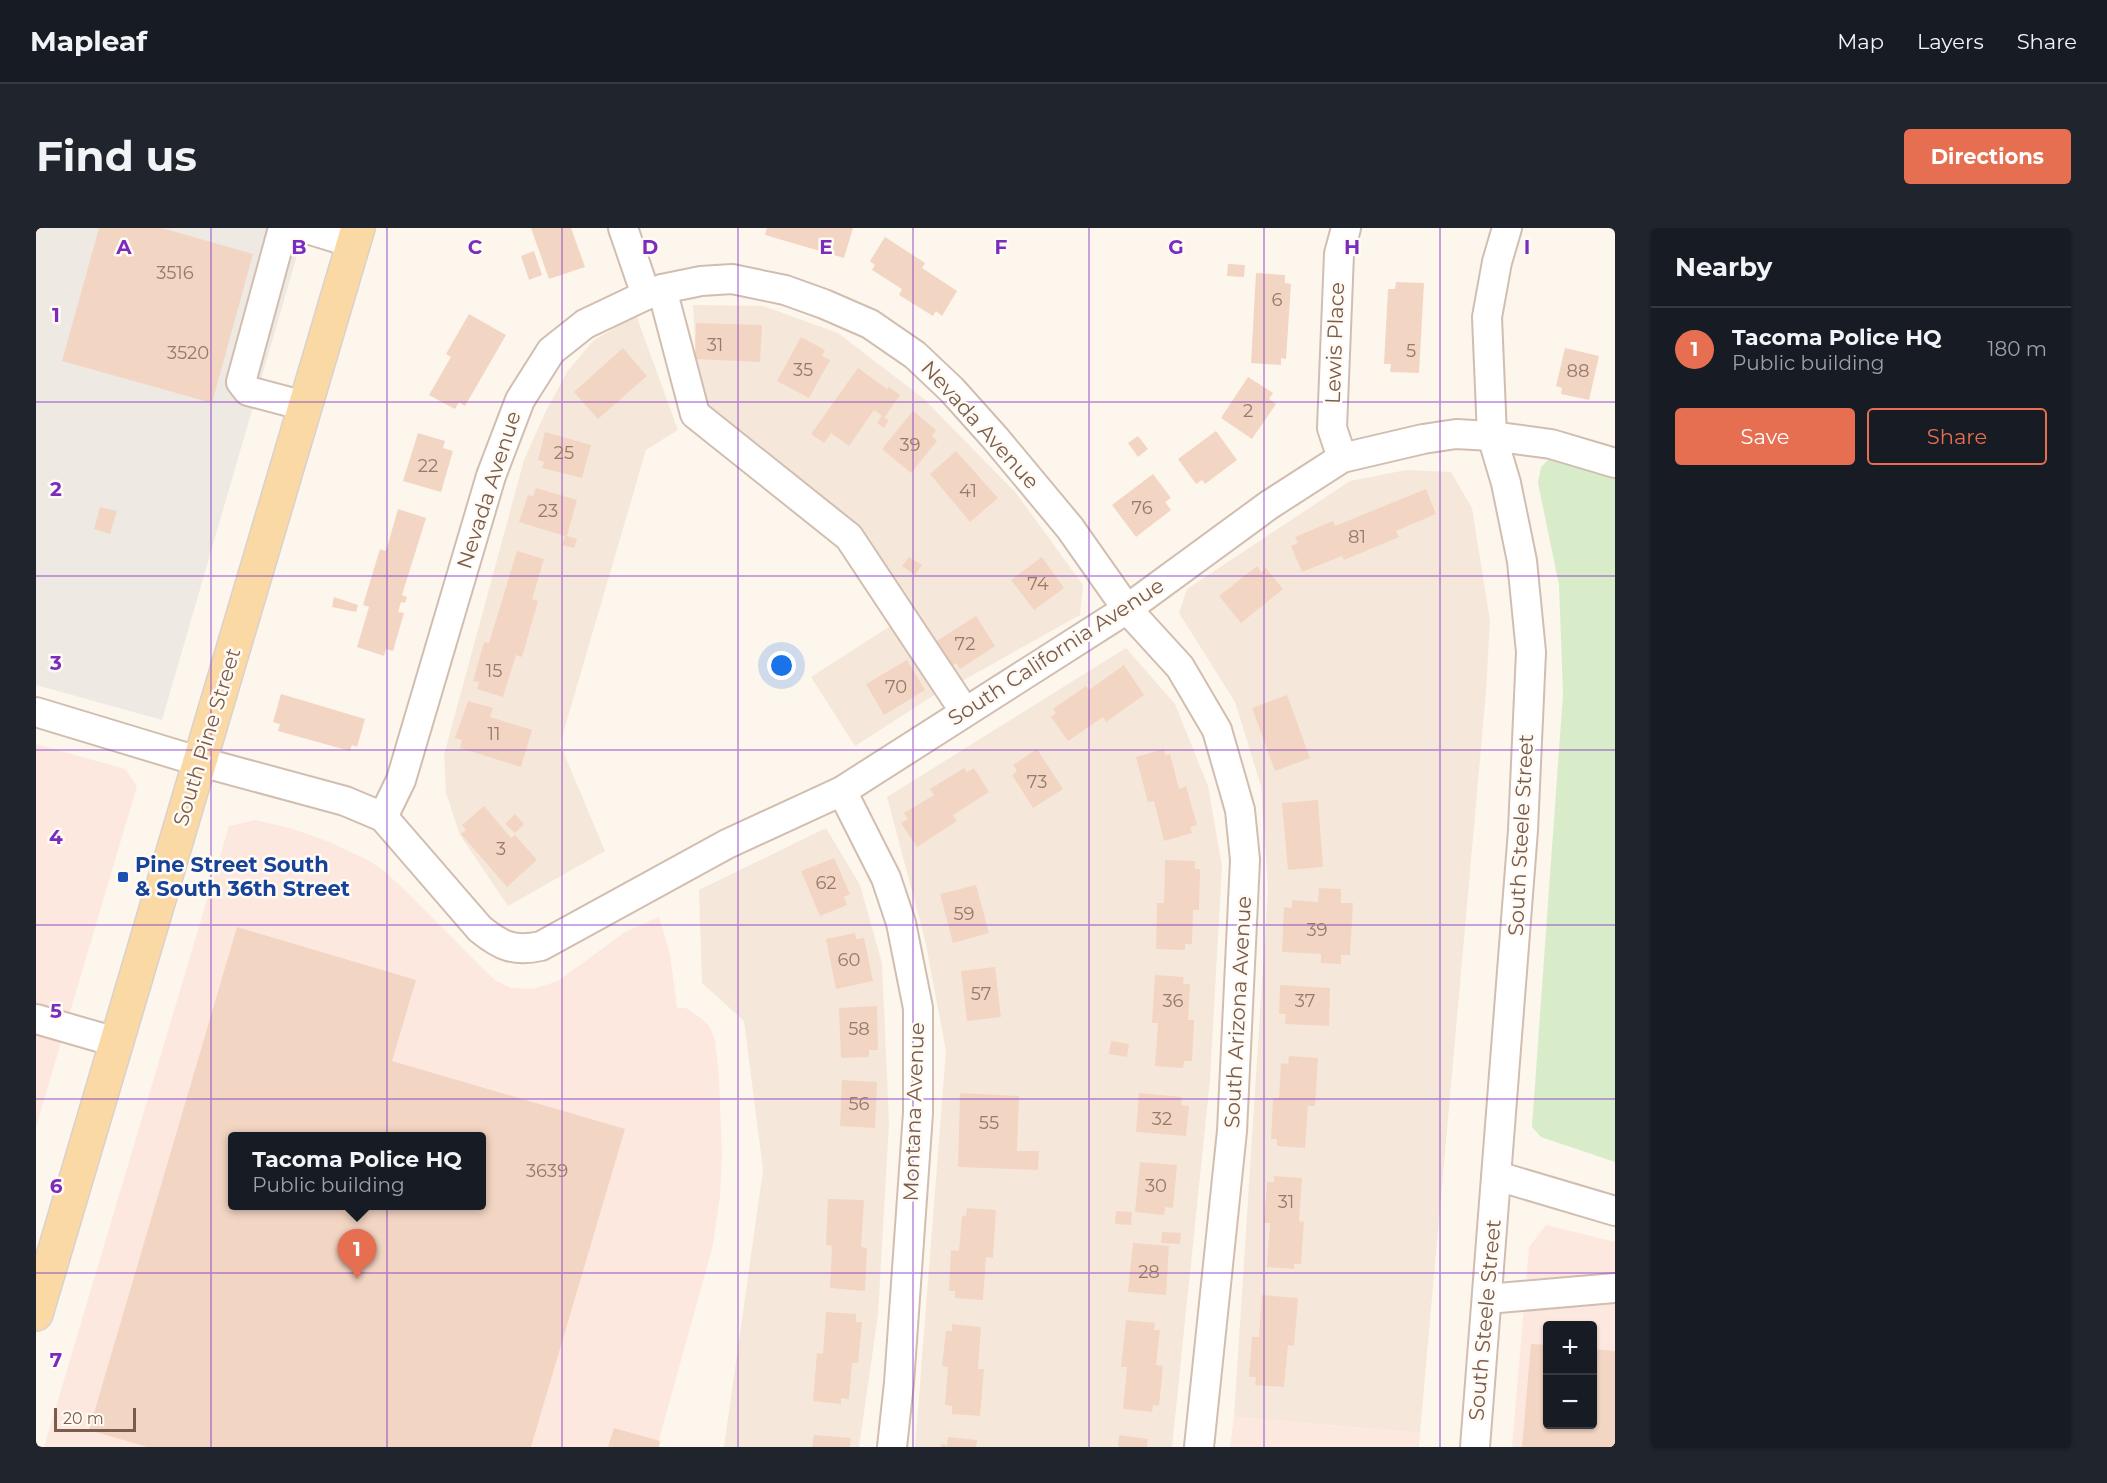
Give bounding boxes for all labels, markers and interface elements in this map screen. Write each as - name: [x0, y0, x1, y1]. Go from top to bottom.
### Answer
- text: Mapleaf: [30, 24, 147, 58]
- text: Map: [1837, 29, 1884, 54]
- text: Layers: [1917, 29, 1984, 54]
- text: Share: [2017, 29, 2077, 54]
- button: Directions: [1904, 129, 2071, 184]
- text: Find us: [36, 130, 197, 182]
- text: A: [115, 235, 132, 259]
- text: B: [291, 235, 307, 259]
- text: C: [468, 235, 483, 259]
- text: D: [642, 235, 658, 259]
- text: E: [819, 235, 833, 259]
- text: F: [995, 235, 1008, 259]
- text: G: [1168, 235, 1184, 259]
- text: H: [1344, 235, 1360, 259]
- text: I: [1524, 235, 1530, 259]
- text: Nearby: [1675, 251, 1772, 283]
- house number: 3516: [156, 262, 194, 284]
- street label: Lewis Place: [1320, 282, 1349, 404]
- house number: 6: [1272, 289, 1283, 311]
- text: 1: [52, 303, 60, 327]
- text: Tacoma Police HQ: [1732, 324, 1942, 351]
- house number: 31: [707, 334, 723, 356]
- text: 1: [1691, 337, 1698, 361]
- text: 180 m: [1987, 337, 2047, 361]
- house number: 5: [1406, 340, 1416, 362]
- house number: 3520: [167, 342, 209, 364]
- text: Public building: [1732, 351, 1885, 375]
- street label: Nevada Avenue: [916, 355, 1045, 494]
- house number: 35: [793, 359, 813, 381]
- house number: 88: [1567, 360, 1589, 382]
- house number: 2: [1243, 400, 1253, 422]
- street label: Nevada Avenue: [451, 408, 526, 572]
- button: Save: [1675, 408, 1855, 465]
- button: Share: [1867, 408, 2047, 465]
- house number: 39: [899, 434, 921, 456]
- house number: 25: [554, 442, 574, 464]
- house number: 22: [418, 455, 438, 477]
- text: 2: [50, 477, 62, 501]
- house number: 41: [959, 480, 977, 502]
- house number: 76: [1131, 497, 1153, 519]
- house number: 23: [538, 500, 558, 522]
- house number: 81: [1348, 526, 1366, 548]
- street label: South California Avenue: [943, 572, 1168, 731]
- house number: 74: [1027, 573, 1049, 595]
- house number: 72: [955, 633, 975, 655]
- street label: South Pine Street: [168, 645, 246, 829]
- text: 3: [49, 651, 62, 675]
- your location: [767, 651, 796, 680]
- house number: 15: [486, 660, 502, 682]
- house number: 70: [885, 676, 907, 698]
- house number: 11: [488, 723, 501, 745]
- street label: South Steele Street: [1503, 733, 1538, 937]
- house number: 73: [1027, 771, 1047, 793]
- text: 4: [49, 825, 63, 849]
- house number: 3: [496, 838, 506, 860]
- place label: Pine Street South & South 36th Street: [135, 852, 350, 901]
- marker: Pine Street South & South 36th Street: [116, 870, 130, 884]
- house number: 62: [815, 872, 837, 894]
- street label: South Arizona Avenue: [1219, 895, 1256, 1129]
- house number: 59: [953, 903, 975, 925]
- house number: 39: [1306, 919, 1328, 941]
- house number: 60: [838, 949, 860, 971]
- house number: 57: [971, 983, 991, 1005]
- house number: 36: [1162, 990, 1184, 1012]
- house number: 37: [1295, 990, 1315, 1012]
- text: 5: [50, 999, 62, 1023]
- house number: 58: [848, 1018, 870, 1040]
- street label: Montana Avenue: [898, 1022, 929, 1202]
- house number: 56: [848, 1093, 870, 1115]
- house number: 32: [1152, 1108, 1172, 1130]
- house number: 55: [979, 1112, 999, 1134]
- popup: [228, 1132, 486, 1210]
- text: Tacoma Police HQ: [252, 1146, 462, 1173]
- house number: 3639: [526, 1160, 568, 1182]
- text: Public building: [252, 1173, 405, 1197]
- text: 6: [50, 1174, 63, 1198]
- house number: 30: [1145, 1175, 1167, 1197]
- house number: 31: [1278, 1191, 1294, 1213]
- street label: South Steele Street: [1463, 1218, 1506, 1422]
- pin: 1: [338, 1230, 376, 1279]
- house number: 28: [1138, 1261, 1160, 1283]
- map controls: [1543, 1321, 1597, 1429]
- button: +: [1543, 1321, 1597, 1375]
- text: 7: [50, 1348, 62, 1372]
- button: −: [1543, 1375, 1597, 1429]
- scale bar: [54, 1405, 136, 1432]
- text: 20 m: [63, 1409, 104, 1428]

